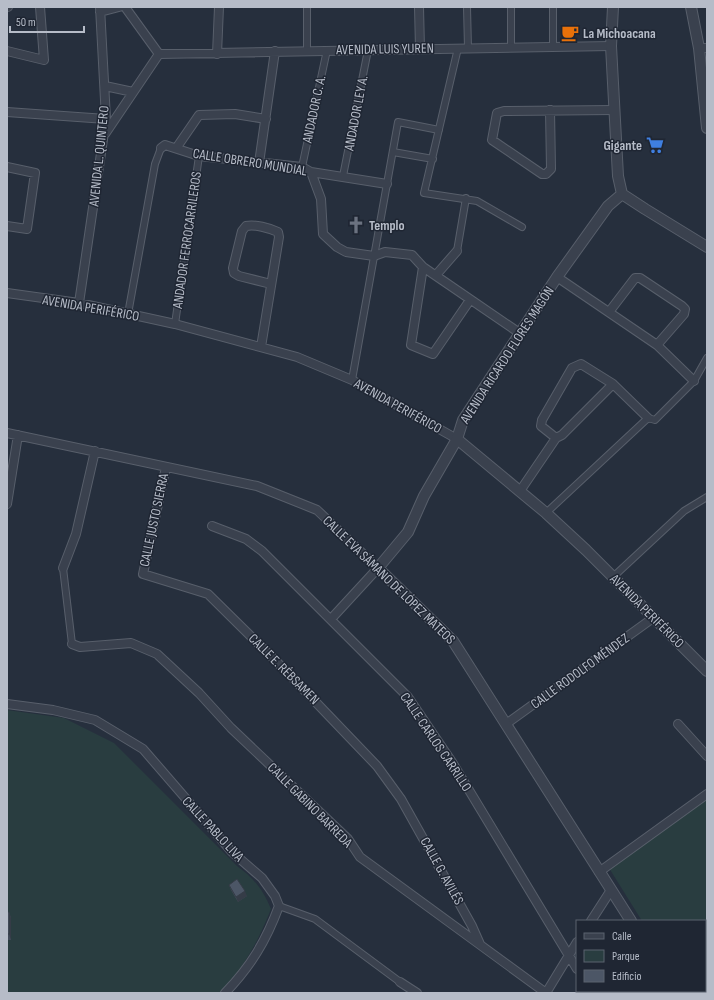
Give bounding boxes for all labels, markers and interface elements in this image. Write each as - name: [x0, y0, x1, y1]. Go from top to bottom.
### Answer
- scale bar: [10, 8, 84, 34]
- text: 50 m: [16, 15, 36, 30]
- cafe icon: La Michoacana: [560, 23, 580, 43]
- place label: La Michoacana: [583, 25, 656, 42]
- street label: AVENIDA LUIS YUREN: [335, 40, 434, 58]
- street label: ANDADOR C. A.: [298, 74, 329, 145]
- street label: ANDADOR LEY A.: [340, 74, 372, 153]
- street label: AVENIDA L. QUINTERO: [85, 105, 113, 208]
- supermarket icon: Gigante: [645, 135, 665, 155]
- place label: Gigante: [603, 137, 642, 154]
- street label: CALLE OBRERO MUNDIAL: [192, 145, 308, 179]
- street label: ANDADOR FERROCARRILEROS: [169, 170, 205, 311]
- church icon: Templo: [346, 215, 366, 235]
- place label: Templo: [369, 217, 405, 234]
- street label: AVENIDA RICARDO FLORES MAGÓN: [456, 283, 558, 428]
- street label: AVENIDA PERIFÉRICO: [40, 291, 141, 325]
- street label: AVENIDA PERIFÉRICO: [350, 374, 445, 437]
- street label: CALLE JUSTO SIERRA: [136, 471, 172, 568]
- street label: CALLE EVA SÁMANO DE LÓPEZ MATEOS: [319, 512, 459, 648]
- street label: AVENIDA PERIFÉRICO: [606, 570, 688, 652]
- street label: CALLE RODOLFO MÉNDEZ: [527, 629, 633, 712]
- street label: CALLE E. RÉBSAMEN: [245, 630, 323, 708]
- street label: CALLE CARLOS CARRILLO: [397, 689, 476, 795]
- street label: CALLE GABINO BARREDA: [264, 759, 357, 852]
- street label: CALLE PABLO LIVA: [179, 793, 248, 866]
- street label: CALLE G. AVILÉS: [416, 834, 468, 908]
- legend: [576, 920, 706, 992]
- text: Calle: [612, 929, 632, 944]
- text: Parque: [612, 949, 640, 964]
- text: Edificio: [612, 969, 641, 984]

